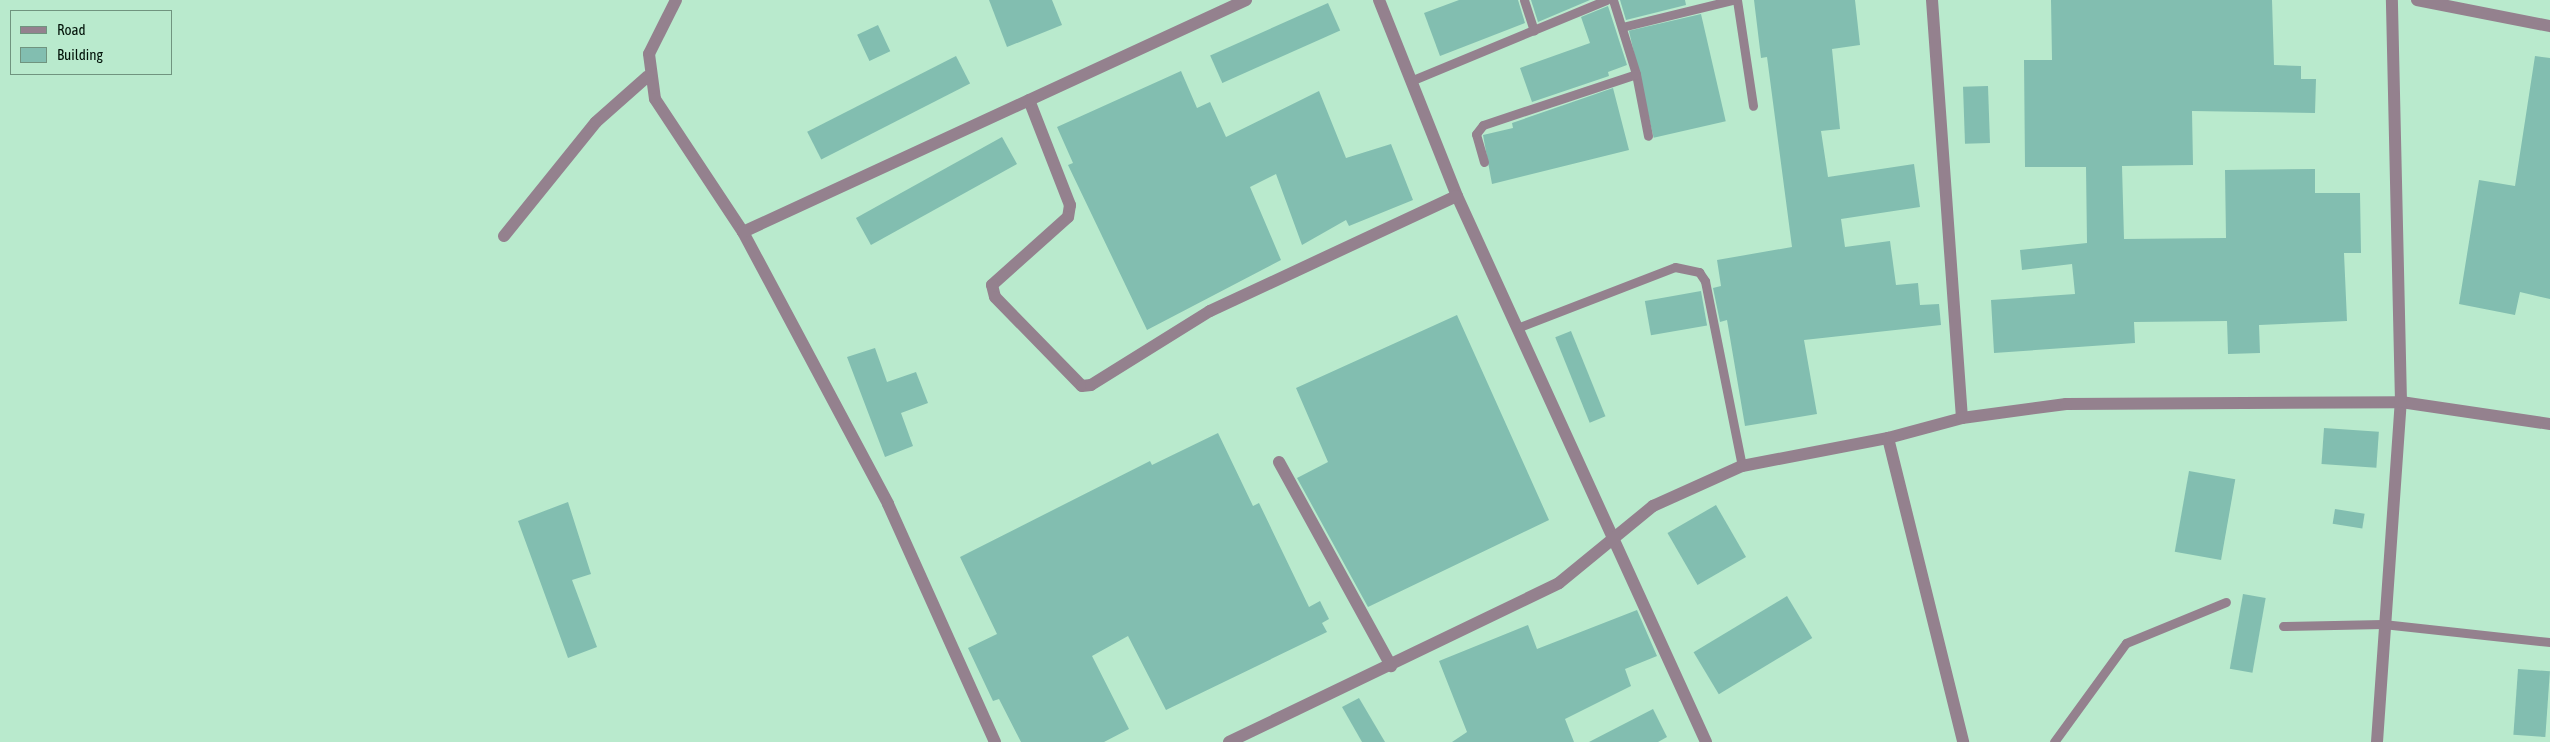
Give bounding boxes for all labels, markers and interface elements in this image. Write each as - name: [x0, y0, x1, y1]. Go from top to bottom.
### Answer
- legend: [10, 10, 172, 75]
- text: Road: [57, 21, 86, 38]
- text: Building: [57, 46, 103, 63]

